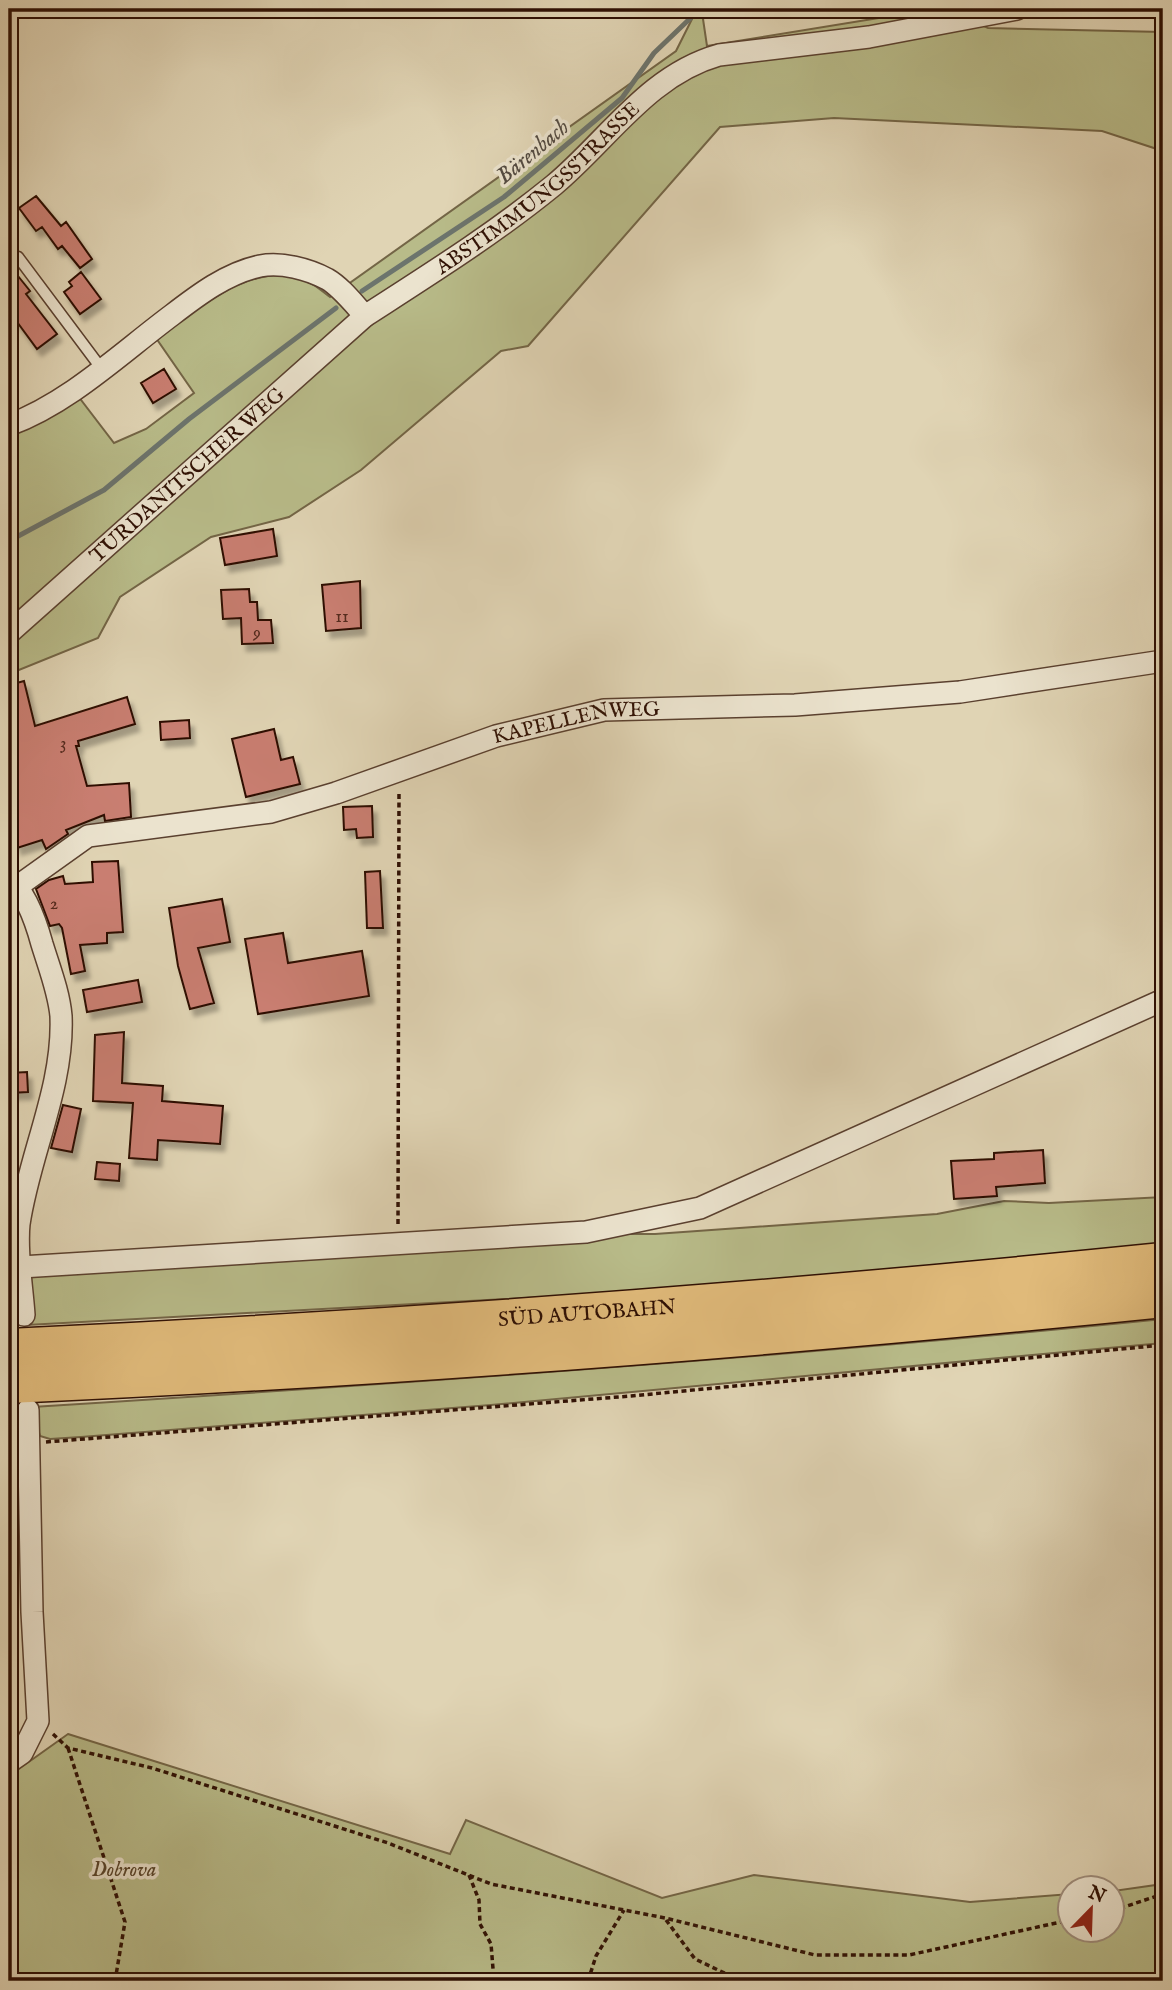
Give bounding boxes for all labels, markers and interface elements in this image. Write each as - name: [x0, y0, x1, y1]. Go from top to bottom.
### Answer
- street label: ABSTIMMUNGSSTRASSE: [430, 96, 646, 282]
- water label: Bärenbach: [491, 113, 576, 191]
- street label: TURDANITSCHER WEG: [85, 382, 291, 570]
- house number: 11: [335, 606, 349, 629]
- house number: 9: [252, 622, 261, 645]
- street label: KAPELLENWEG: [490, 697, 660, 751]
- house number: 3: [60, 733, 66, 756]
- house number: 2: [50, 893, 58, 916]
- street label: SÜD AUTOBAHN: [497, 1294, 677, 1334]
- park label: Dobrova: [92, 1857, 156, 1884]
- north arrow: [1056, 1874, 1126, 1944]
- text: N: [1084, 1881, 1110, 1910]

